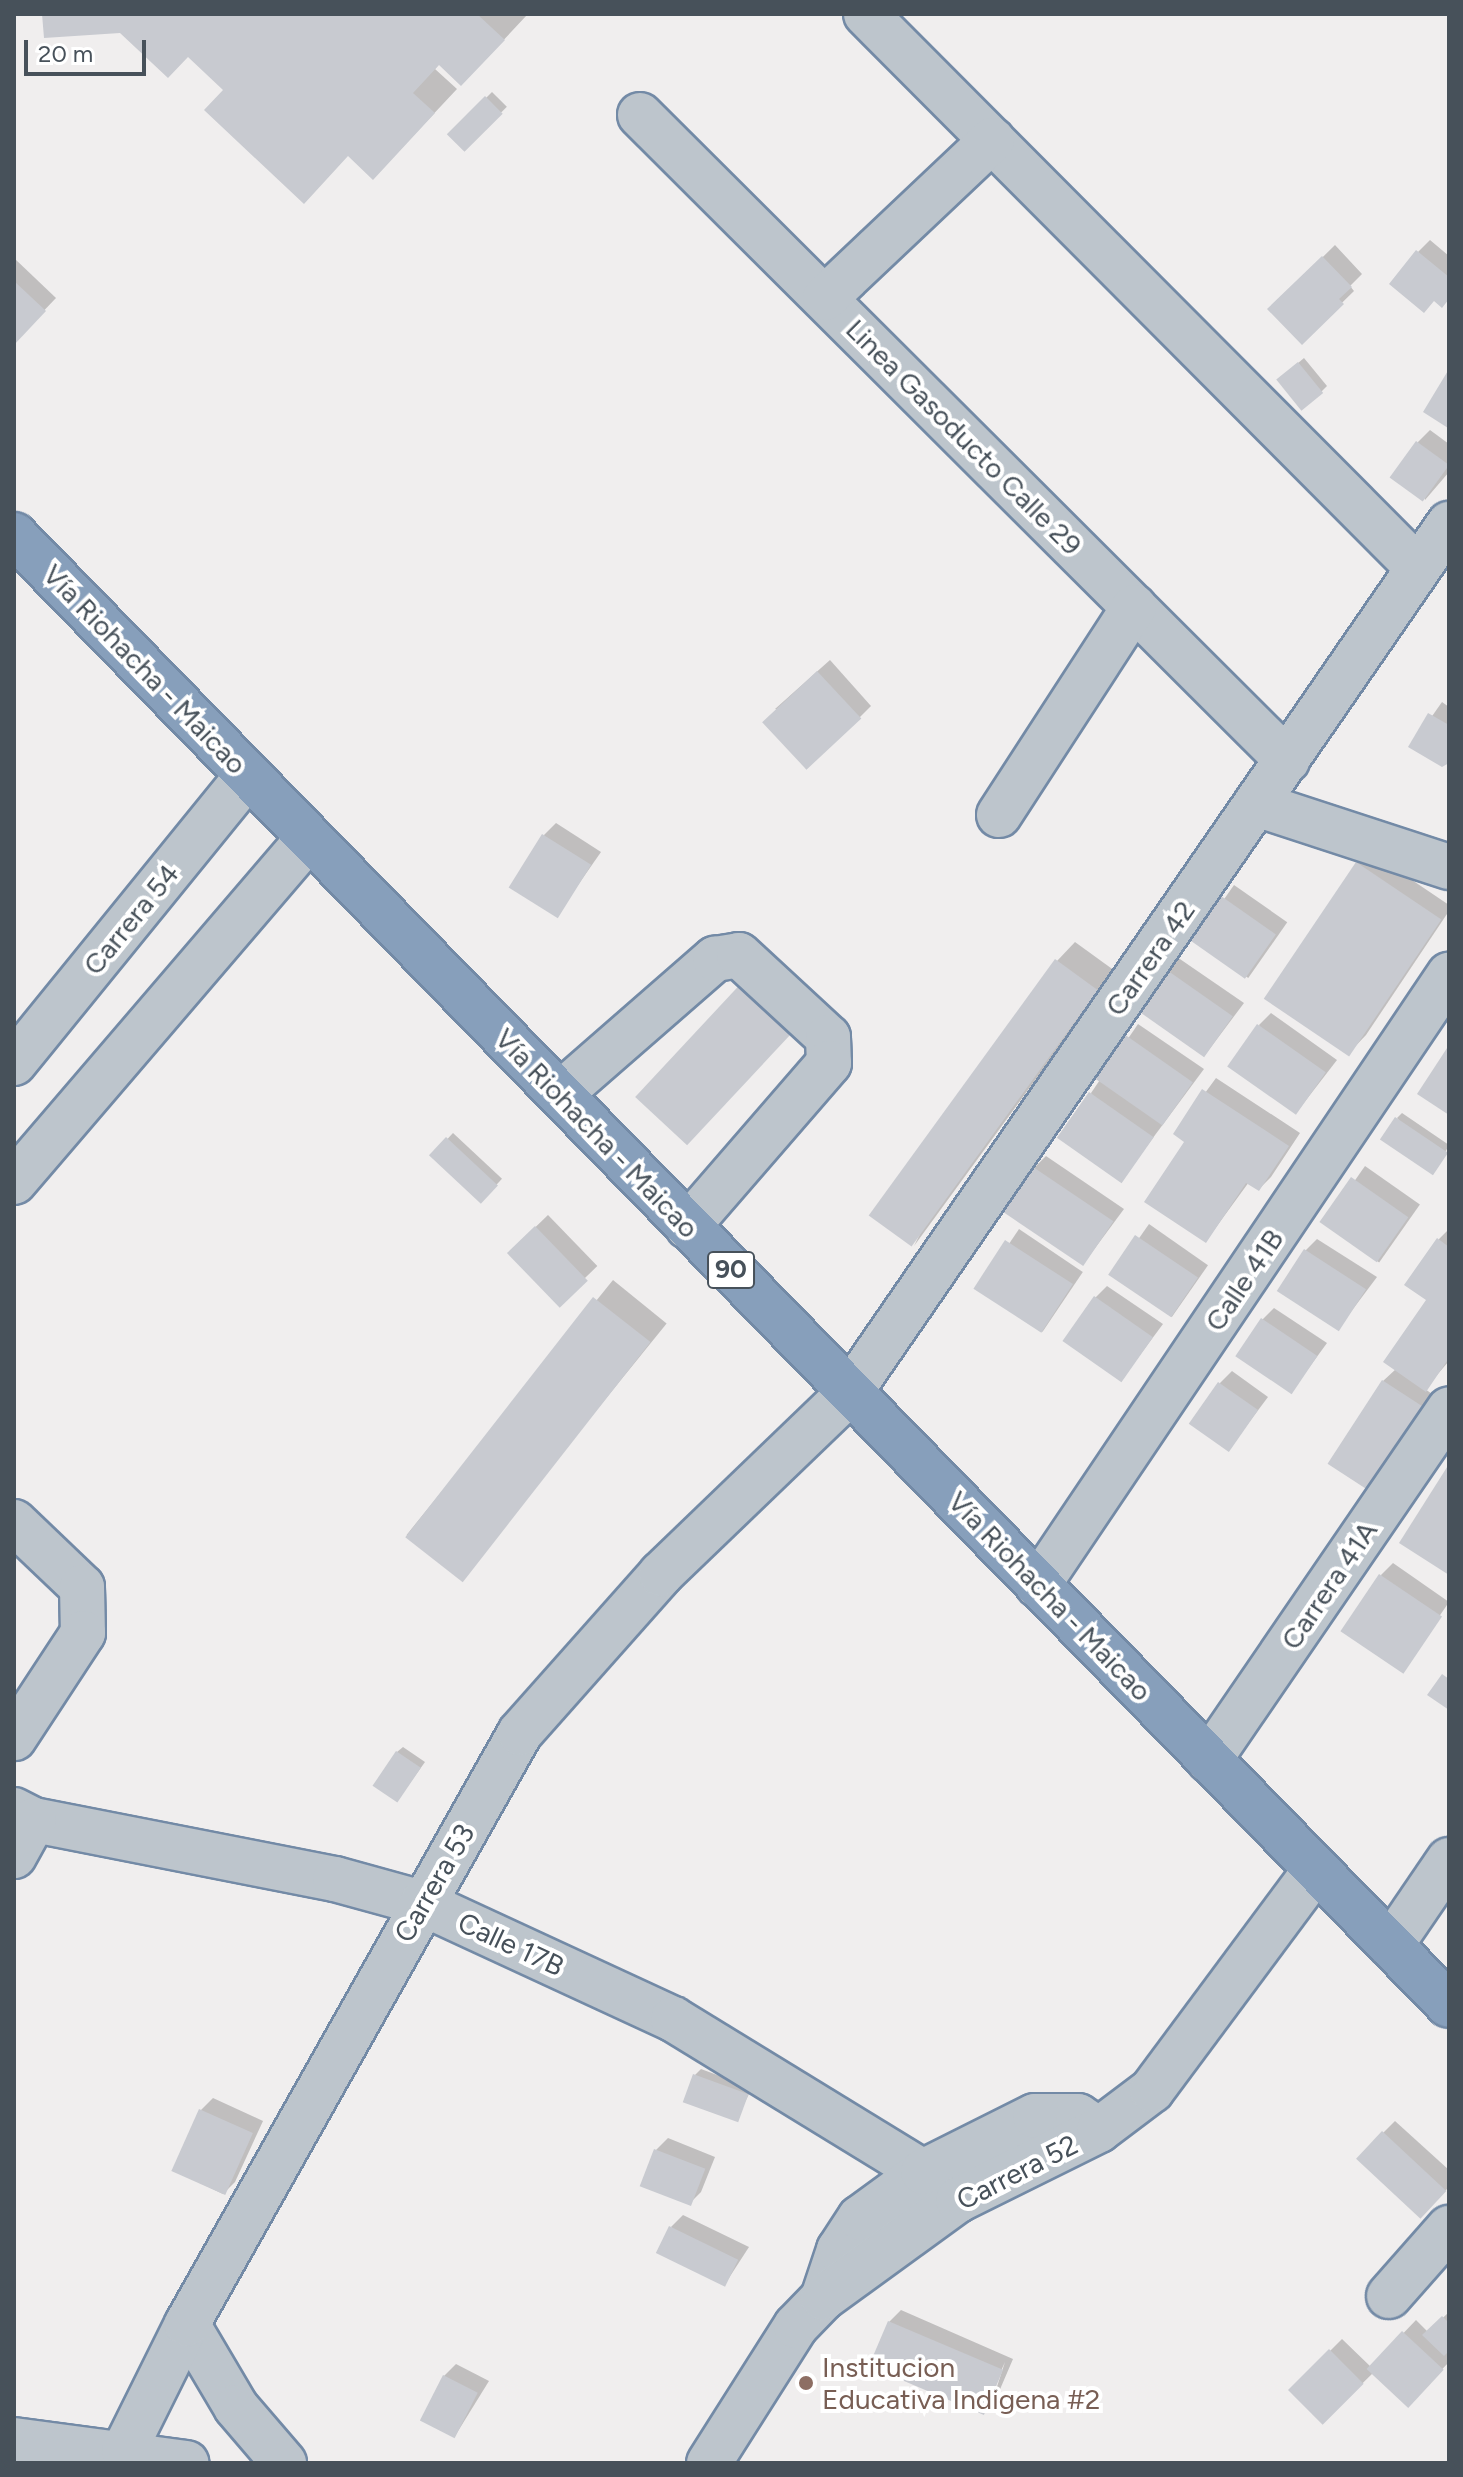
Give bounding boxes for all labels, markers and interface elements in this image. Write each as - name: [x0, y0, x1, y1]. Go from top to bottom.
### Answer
- scale bar: [28, 24, 150, 74]
- text: 20 m: [38, 39, 93, 68]
- street label: Linea Gasoducto Calle 29: [839, 312, 1089, 562]
- street label: Vía Riohacha - Maicao: [36, 557, 254, 781]
- street label: Carrera 54: [76, 857, 186, 981]
- street label: Carrera 42: [1098, 894, 1202, 1022]
- street label: Vía Riohacha - Maicao: [488, 1021, 706, 1245]
- street label: Calle 41B: [1198, 1223, 1290, 1337]
- road number: 90: [707, 1248, 755, 1292]
- street label: Vía Riohacha - Maicao: [941, 1484, 1159, 1708]
- street label: Carrera 41A: [1274, 1515, 1384, 1655]
- street label: Carrera 53: [387, 1818, 481, 1948]
- street label: Calle 17B: [453, 1905, 569, 1983]
- street label: Carrera 52: [951, 2127, 1083, 2217]
- place label: Institucion Educativa Indigena #2: [822, 2350, 1100, 2416]
- marker: Institucion Educativa Indigena #2: [797, 2374, 815, 2392]

